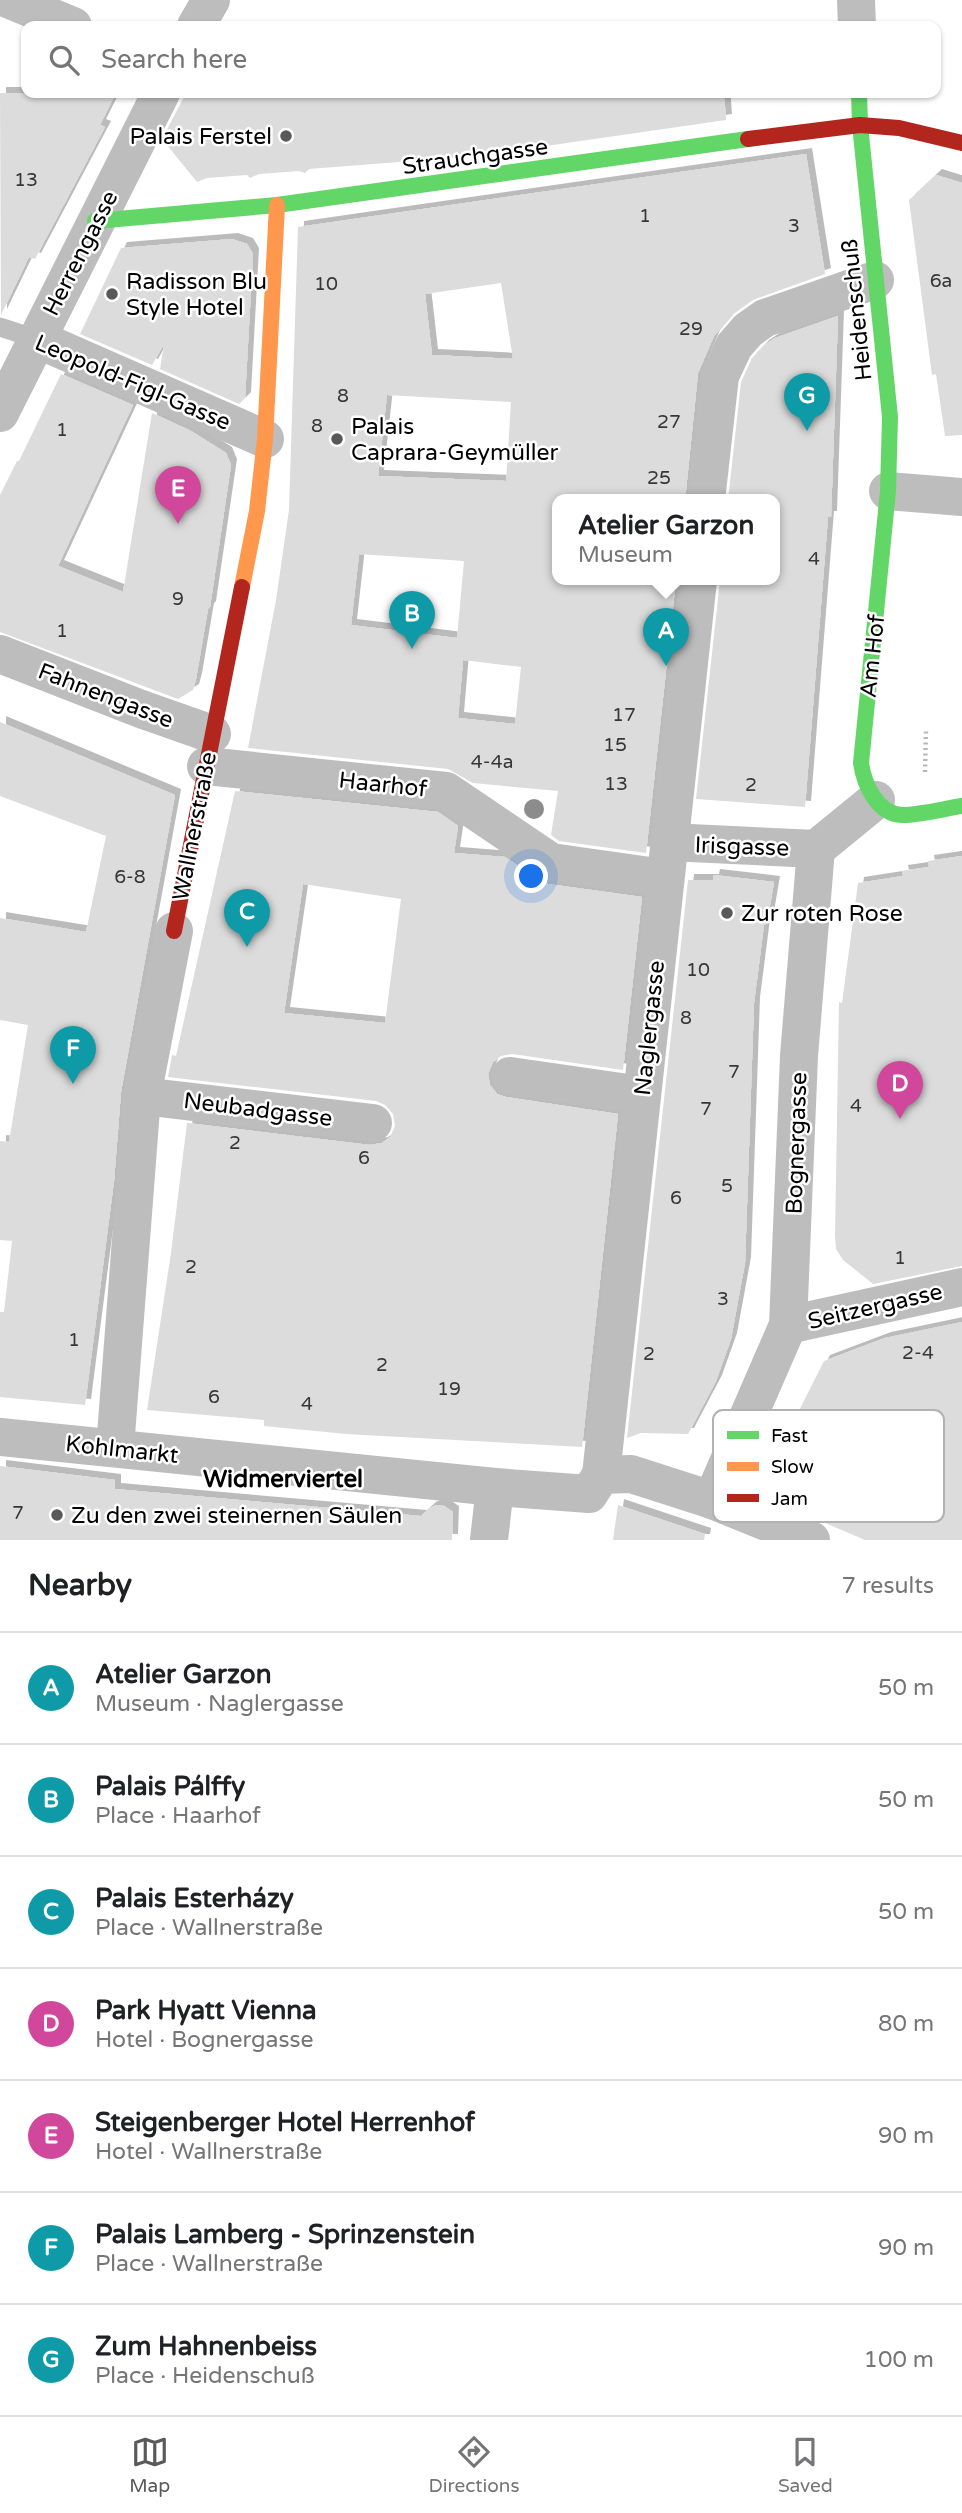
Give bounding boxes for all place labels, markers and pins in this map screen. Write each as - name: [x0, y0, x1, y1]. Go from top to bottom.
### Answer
- place label: Palais Ferstel: [130, 123, 272, 151]
- marker: Palais Ferstel: [278, 128, 294, 144]
- place label: Radisson Blu Style Hotel: [126, 268, 267, 322]
- marker: Radisson Blu Style Hotel: [104, 286, 120, 302]
- pin: G: [784, 373, 830, 431]
- place label: Palais Caprara-Geymüller: [351, 413, 558, 467]
- marker: Palais Caprara-Geymüller: [329, 431, 345, 447]
- pin: E: [155, 466, 201, 524]
- pin: B: [389, 591, 435, 649]
- pin: A: [643, 608, 689, 666]
- pin: C: [224, 889, 270, 947]
- place label: Zur roten Rose: [741, 900, 903, 928]
- marker: Zur roten Rose: [719, 905, 735, 921]
- pin: F: [50, 1026, 96, 1084]
- pin: D: [877, 1061, 923, 1119]
- place label: Zu den zwei steinernen Säulen: [71, 1502, 402, 1530]
- marker: Zu den zwei steinernen Säulen: [49, 1507, 65, 1523]

